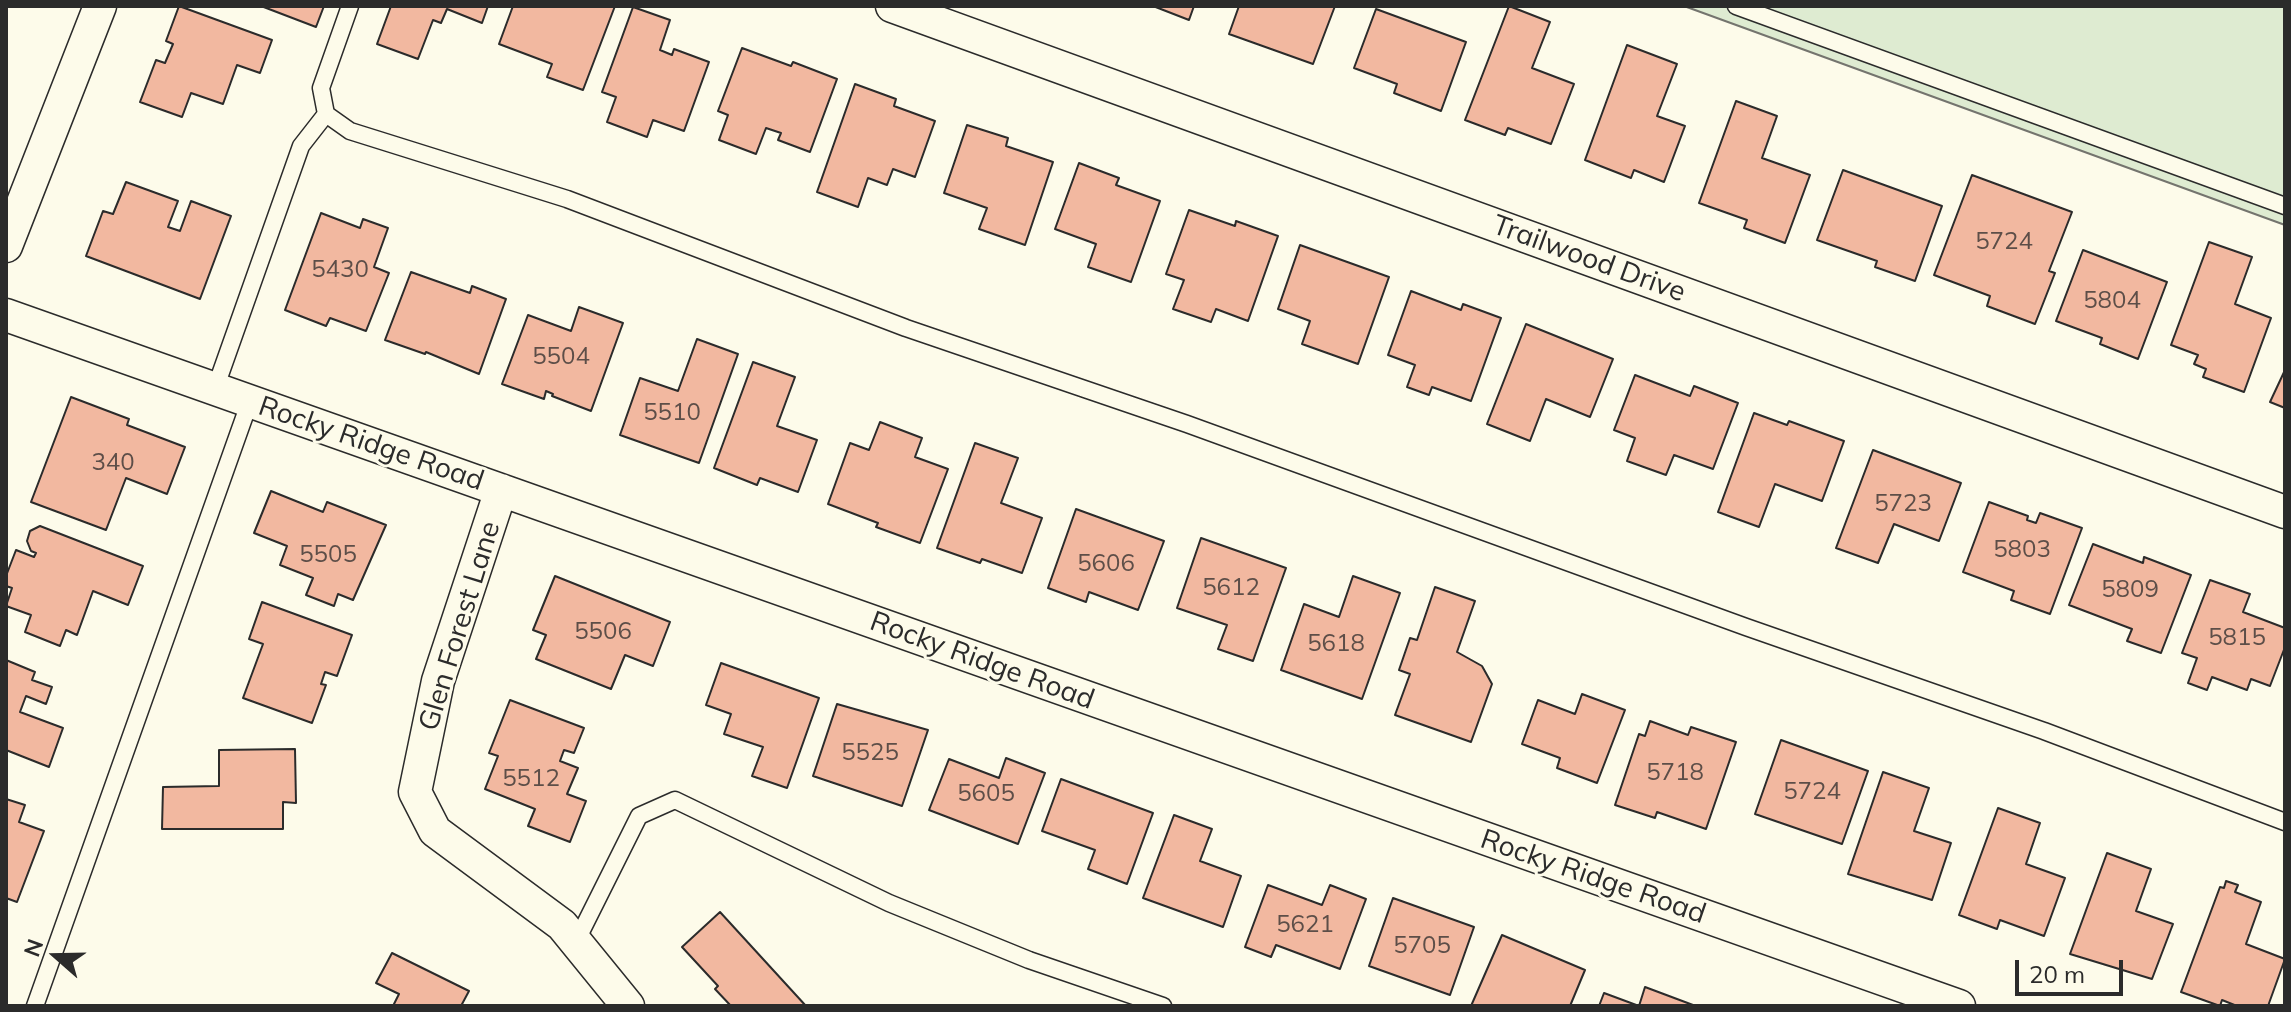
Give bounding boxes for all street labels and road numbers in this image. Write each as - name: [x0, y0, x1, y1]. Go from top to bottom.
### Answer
- street label: Trailwood Drive: [1488, 209, 1690, 309]
- street label: Rocky Ridge Road: [254, 390, 488, 498]
- street label: Glen Forest Lane: [412, 517, 508, 735]
- street label: Rocky Ridge Road: [865, 605, 1099, 717]
- street label: Rocky Ridge Road: [1476, 823, 1710, 931]

